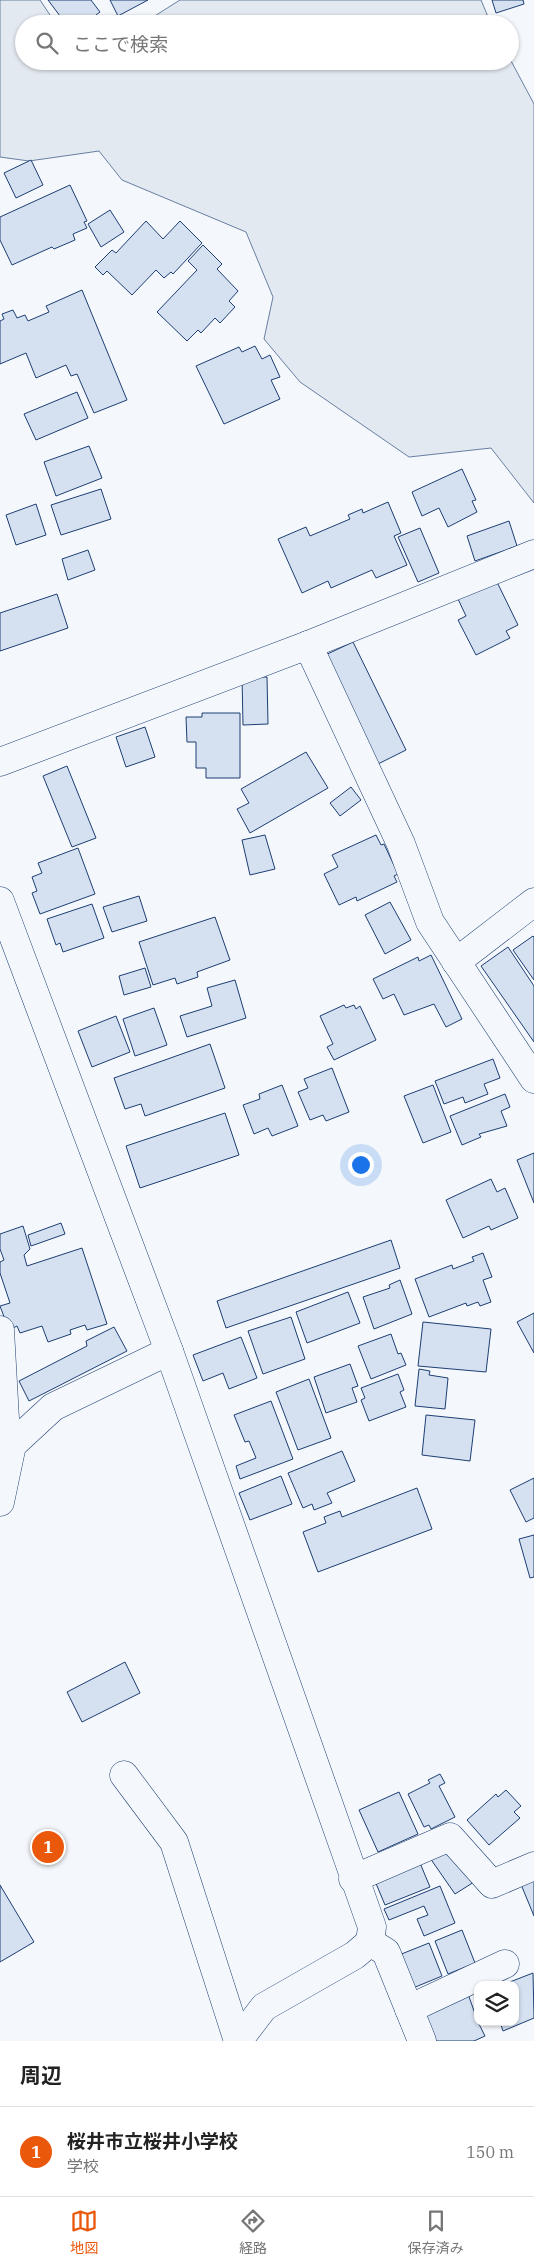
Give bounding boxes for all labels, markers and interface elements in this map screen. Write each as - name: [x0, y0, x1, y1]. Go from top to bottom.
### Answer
- search box: [15, 15, 519, 70]
- icon: search: [33, 29, 61, 57]
- text: ここで検索: [73, 32, 168, 56]
- your location: [348, 1152, 374, 1178]
- pin: 1: [32, 1828, 64, 1866]
- map controls: [474, 1981, 519, 2026]
- button: layers: [474, 1981, 519, 2026]
- text: 周辺: [20, 2061, 62, 2089]
- text: 桜井市立桜井小学校: [67, 2129, 238, 2153]
- text: 1: [31, 2142, 41, 2162]
- text: 150 m: [466, 2142, 514, 2162]
- text: 学校: [67, 2156, 99, 2176]
- tab: 地図: [70, 2207, 98, 2257]
- tab: 経路: [239, 2207, 267, 2257]
- tab: 保存済み: [408, 2207, 464, 2257]

